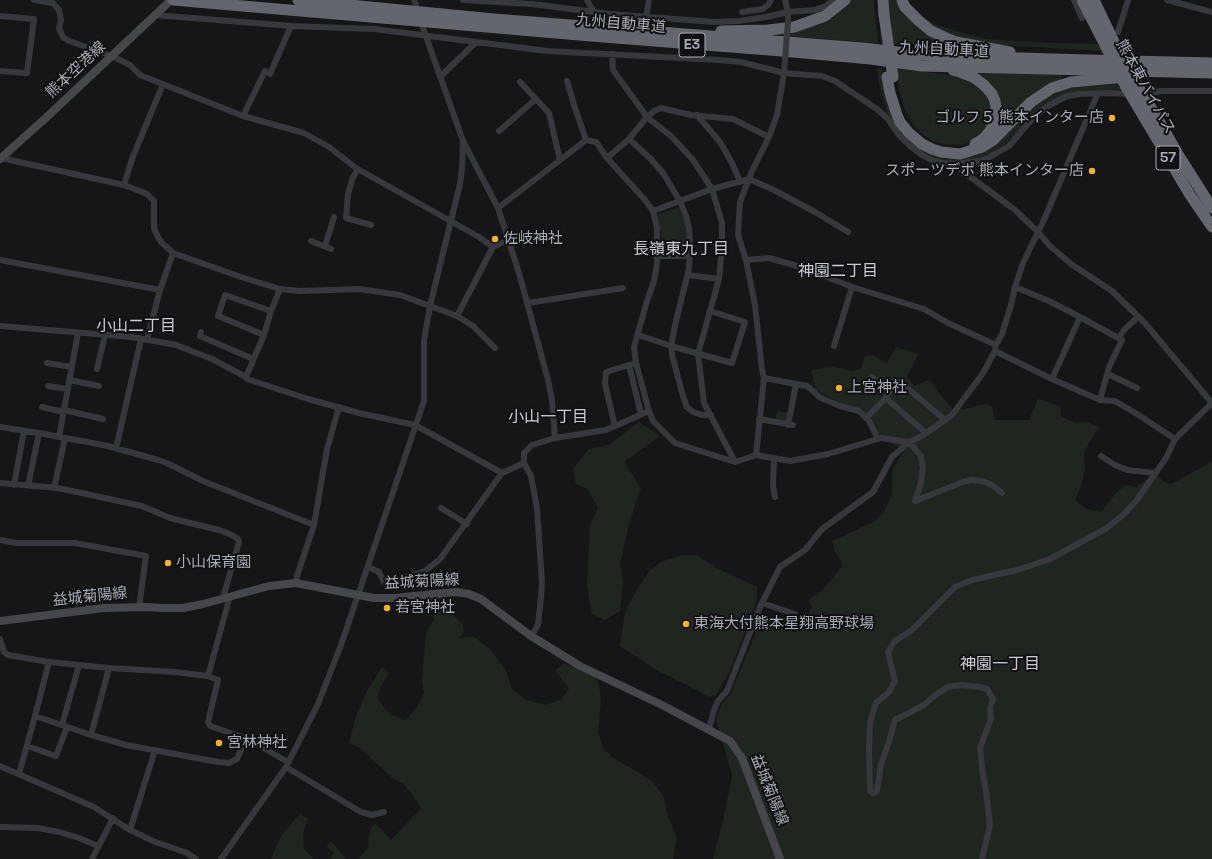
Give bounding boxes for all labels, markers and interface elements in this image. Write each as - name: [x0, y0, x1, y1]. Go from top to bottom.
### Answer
- street label: 九州自動車道: [575, 11, 667, 37]
- road number: E3: [679, 33, 705, 57]
- street label: 熊本東バイパス: [1112, 37, 1178, 137]
- street label: 熊本空港線: [42, 38, 110, 102]
- street label: 九州自動車道: [899, 39, 989, 61]
- place label: ゴルフ５ 熊本インター店: [935, 109, 1104, 127]
- marker: ゴルフ５ 熊本インター店: [1107, 113, 1117, 123]
- road number: 57: [1156, 146, 1180, 170]
- place label: スポーツデポ 熊本インター店: [885, 162, 1084, 180]
- marker: スポーツデポ 熊本インター店: [1087, 166, 1097, 176]
- place label: 佐岐神社: [503, 230, 563, 248]
- marker: 佐岐神社: [490, 234, 500, 244]
- district label: 長嶺東九丁目: [633, 240, 729, 260]
- district label: 神園二丁目: [798, 262, 878, 282]
- district label: 小山二丁目: [96, 317, 176, 337]
- place label: 上宮神社: [847, 379, 907, 397]
- marker: 上宮神社: [834, 383, 844, 393]
- district label: 小山一丁目: [508, 408, 588, 428]
- place label: 小山保育園: [176, 554, 251, 572]
- marker: 小山保育園: [163, 558, 173, 568]
- street label: 益城菊陽線: [384, 571, 460, 593]
- street label: 益城菊陽線: [52, 584, 128, 610]
- place label: 若宮神社: [395, 599, 455, 617]
- marker: 若宮神社: [382, 603, 392, 613]
- place label: 東海大付熊本星翔高野球場: [694, 615, 874, 633]
- marker: 東海大付熊本星翔高野球場: [681, 619, 691, 629]
- district label: 神園一丁目: [960, 655, 1040, 675]
- place label: 宮林神社: [227, 734, 287, 752]
- marker: 宮林神社: [214, 738, 224, 748]
- street label: 益城菊陽線: [747, 752, 791, 828]

